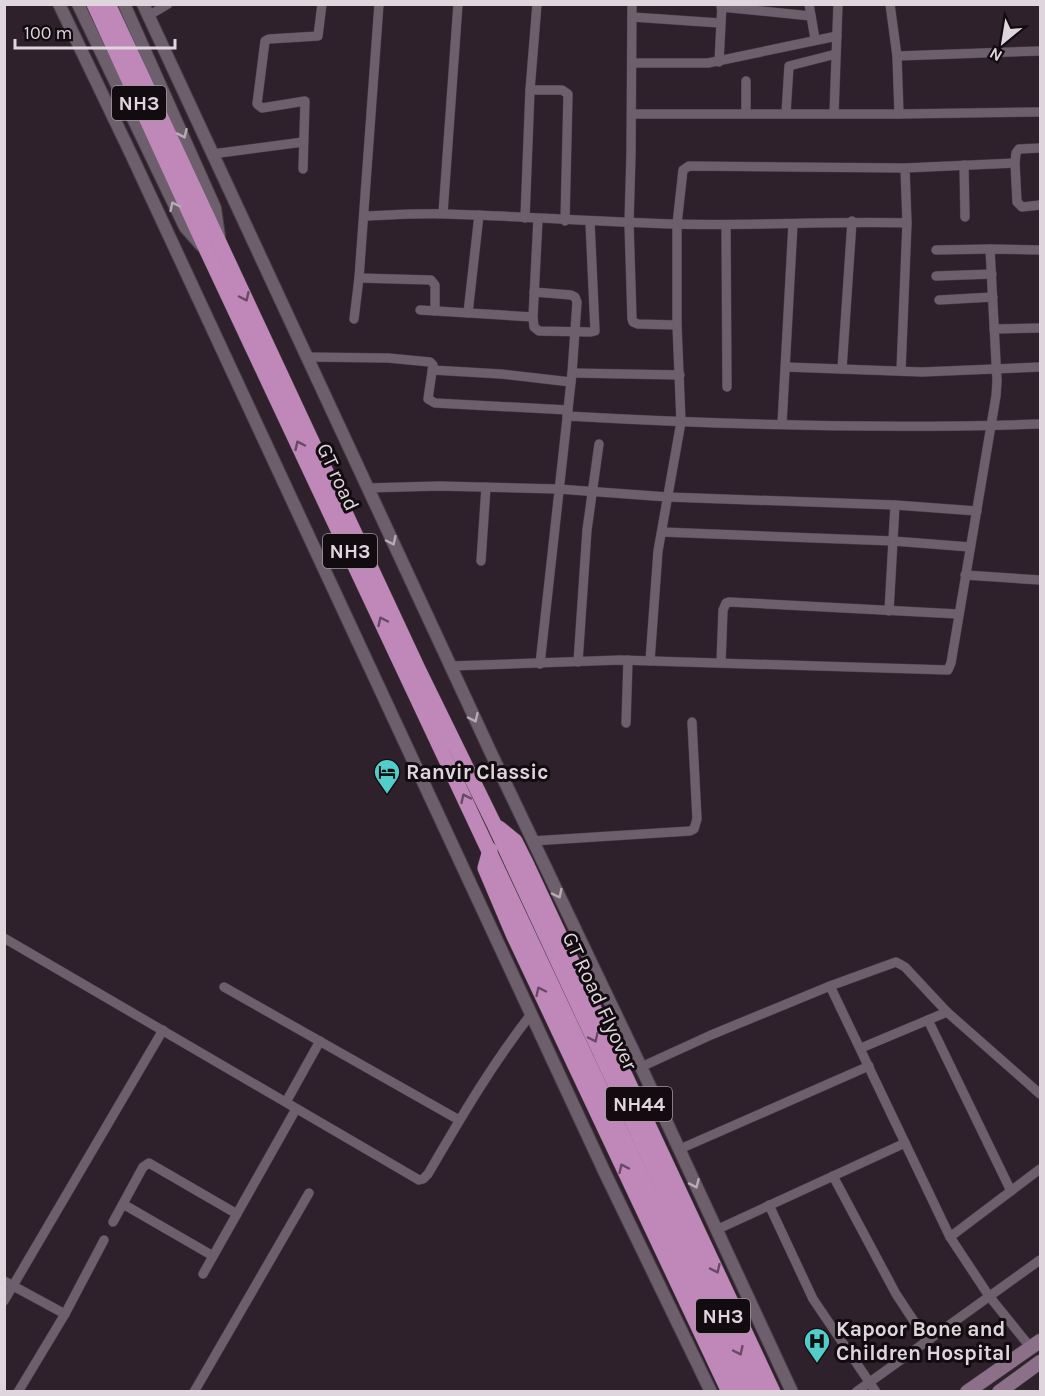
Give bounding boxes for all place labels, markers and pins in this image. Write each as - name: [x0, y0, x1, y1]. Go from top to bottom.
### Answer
- hotel icon: Ranvir Classic: [372, 757, 402, 795]
- place label: Ranvir Classic: [406, 760, 548, 784]
- place label: Kapoor Bone and Children Hospital: [836, 1317, 1011, 1365]
- hospital icon: Kapoor Bone and Children Hospital: [802, 1326, 832, 1364]

